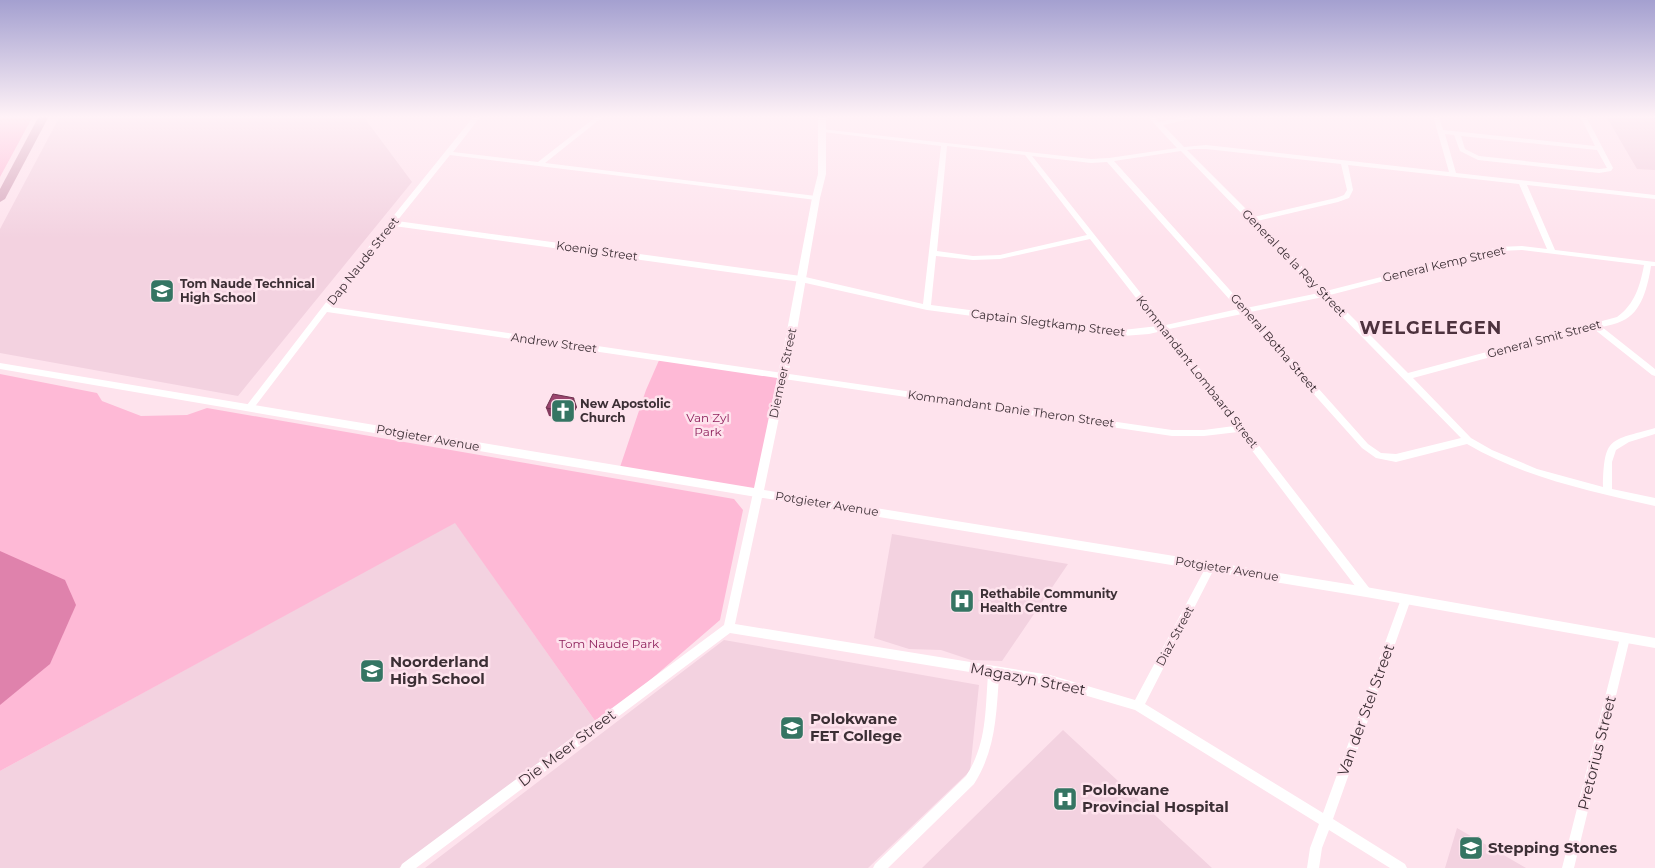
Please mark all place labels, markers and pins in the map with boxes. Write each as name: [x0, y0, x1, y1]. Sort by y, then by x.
place label: Tom Naude Technical High School: [180, 276, 315, 305]
school or university icon: Tom Naude Technical High School: [149, 278, 175, 304]
place label: New Apostolic Church: [580, 396, 671, 425]
church icon: New Apostolic Church: [550, 398, 576, 424]
place label: Rethabile Community Health Centre: [980, 586, 1118, 615]
hospital icon: Rethabile Community Health Centre: [949, 588, 975, 614]
place label: Noorderland High School: [390, 652, 489, 688]
school or university icon: Noorderland High School: [359, 658, 385, 684]
place label: Polokwane FET College: [810, 709, 902, 745]
school or university icon: Polokwane FET College: [779, 715, 805, 741]
place label: Polokwane Provincial Hospital: [1082, 780, 1229, 816]
hospital icon: Polokwane Provincial Hospital: [1052, 786, 1078, 812]
school or university icon: Stepping Stones: [1458, 835, 1484, 861]
place label: Stepping Stones: [1488, 838, 1617, 857]

